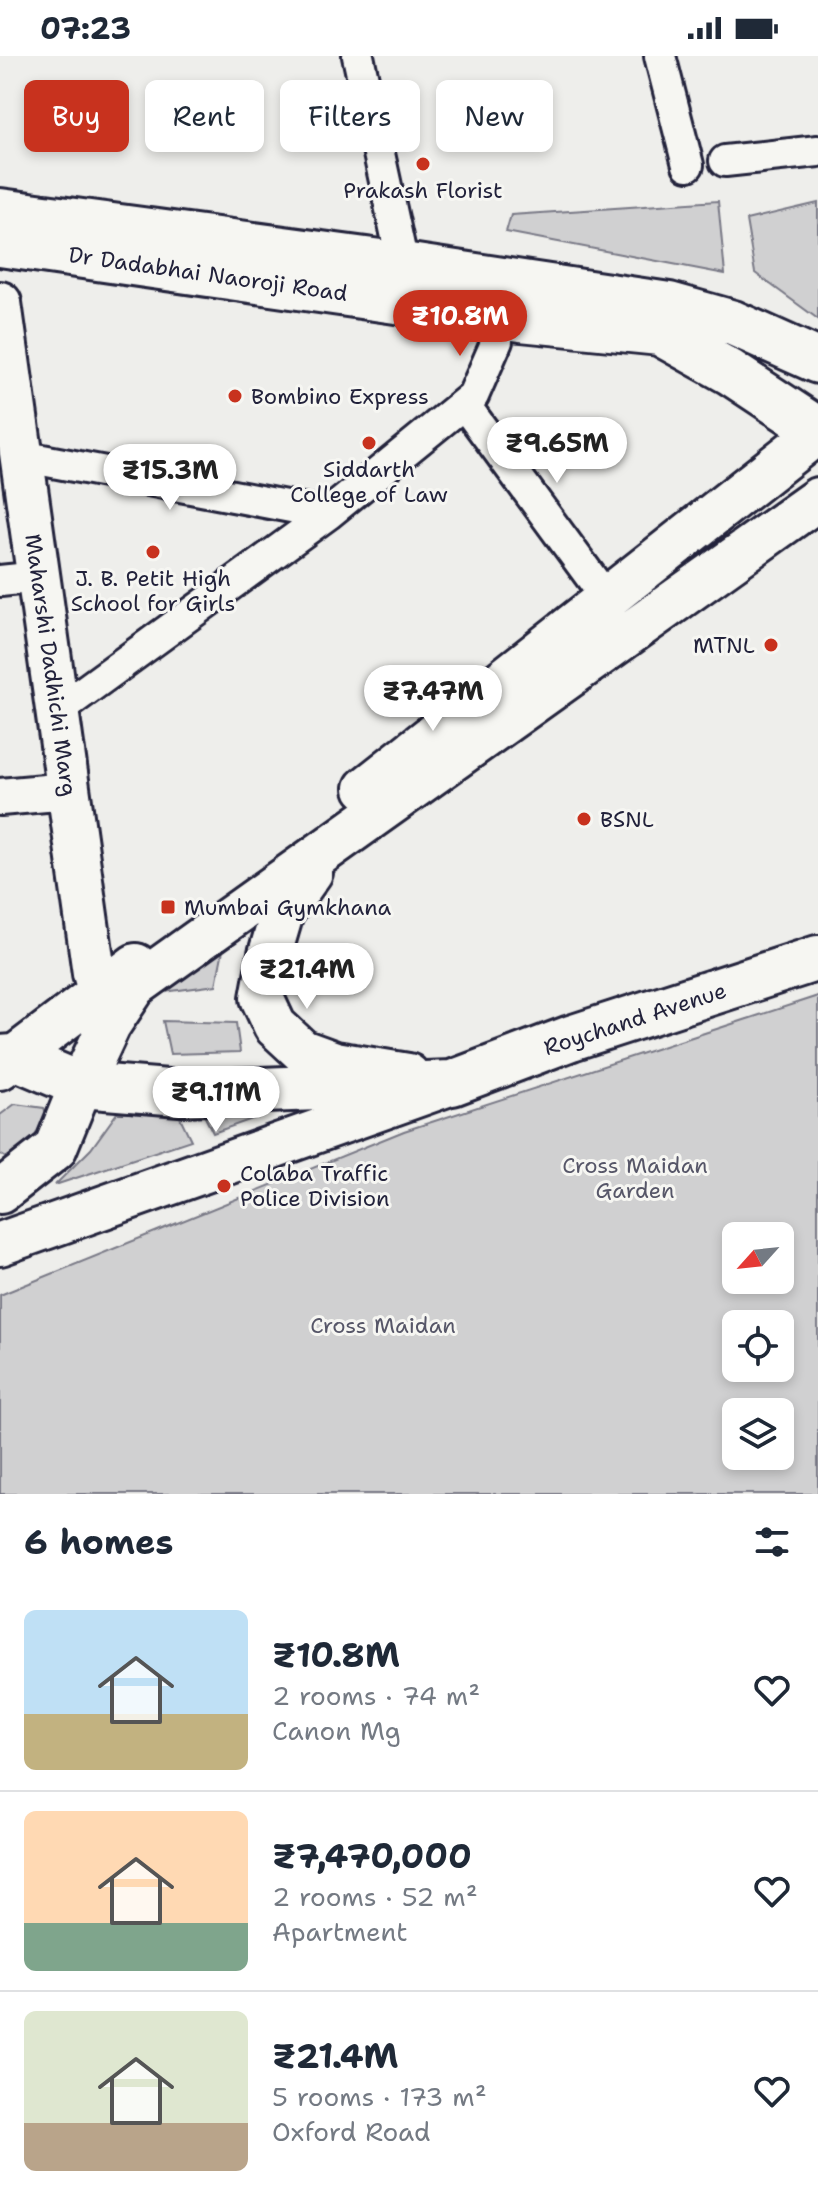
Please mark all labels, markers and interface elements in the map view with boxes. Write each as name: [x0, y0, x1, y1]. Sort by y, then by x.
text: 07:23: [40, 8, 131, 49]
chip: Buy: [24, 80, 129, 152]
chip: Rent: [145, 80, 264, 152]
chip: Filters: [280, 80, 420, 152]
chip: New: [436, 80, 553, 152]
marker: Prakash Florist: [414, 155, 432, 173]
place label: Prakash Florist: [343, 176, 503, 205]
street label: Dr Dadabhai Naoroji Road: [67, 240, 349, 308]
pin: ₹10.8M: [395, 290, 525, 358]
text: ₹10.8M: [411, 298, 509, 333]
place label: Bombino Express: [251, 382, 429, 411]
marker: Bombino Express: [226, 387, 244, 405]
pin: ₹9.65M: [492, 417, 622, 485]
text: ₹9.65M: [505, 425, 609, 460]
marker: Siddarth College of Law: [360, 434, 378, 452]
pin: ₹15.3M: [105, 444, 235, 512]
text: ₹15.3M: [121, 452, 219, 487]
place label: Siddarth College of Law: [290, 455, 448, 509]
street label: Maharshi Dadhichi Marg: [18, 532, 84, 798]
marker: J. B. Petit High School for Girls: [144, 543, 162, 561]
place label: J. B. Petit High School for Girls: [71, 564, 235, 618]
place label: MTNL: [693, 631, 755, 660]
marker: MTNL: [762, 636, 780, 654]
pin: ₹7.47M: [368, 665, 498, 733]
text: ₹7.47M: [382, 673, 484, 708]
place label: BSNL: [600, 805, 654, 834]
marker: BSNL: [575, 810, 593, 828]
place label: Mumbai Gymkhana: [184, 893, 392, 922]
marker: Mumbai Gymkhana: [159, 898, 177, 916]
pin: ₹21.4M: [242, 943, 372, 1011]
text: ₹21.4M: [259, 951, 355, 986]
street label: Roychand Avenue: [540, 976, 730, 1062]
pin: ₹9.11M: [151, 1066, 281, 1134]
text: ₹9.11M: [171, 1074, 261, 1109]
park label: Cross Maidan Garden: [562, 1151, 708, 1205]
place label: Colaba Traffic Police Division: [240, 1159, 390, 1213]
marker: Colaba Traffic Police Division: [215, 1177, 233, 1195]
north arrow: [722, 1222, 794, 1294]
map controls: [722, 1222, 794, 1470]
button: locate: [722, 1310, 794, 1382]
park label: Cross Maidan: [310, 1311, 456, 1340]
button: layers: [722, 1398, 794, 1470]
text: 6 homes: [24, 1519, 173, 1565]
icon: filters: [750, 1520, 794, 1564]
text: ₹10.8M: [272, 1632, 400, 1678]
icon: home: [88, 1642, 184, 1738]
icon: heart: [750, 1668, 794, 1712]
text: 2 rooms · 74 m²: [272, 1678, 480, 1713]
text: Canon Mg: [272, 1713, 401, 1748]
text: ₹7,470,000: [272, 1833, 472, 1879]
icon: home: [88, 1843, 184, 1939]
icon: heart: [750, 1869, 794, 1913]
text: 2 rooms · 52 m²: [272, 1879, 478, 1914]
text: Apartment: [272, 1914, 408, 1949]
text: ₹21.4M: [272, 2033, 398, 2079]
icon: home: [88, 2043, 184, 2139]
icon: heart: [750, 2069, 794, 2113]
text: 5 rooms · 173 m²: [272, 2079, 487, 2114]
text: Oxford Road: [272, 2114, 431, 2149]

